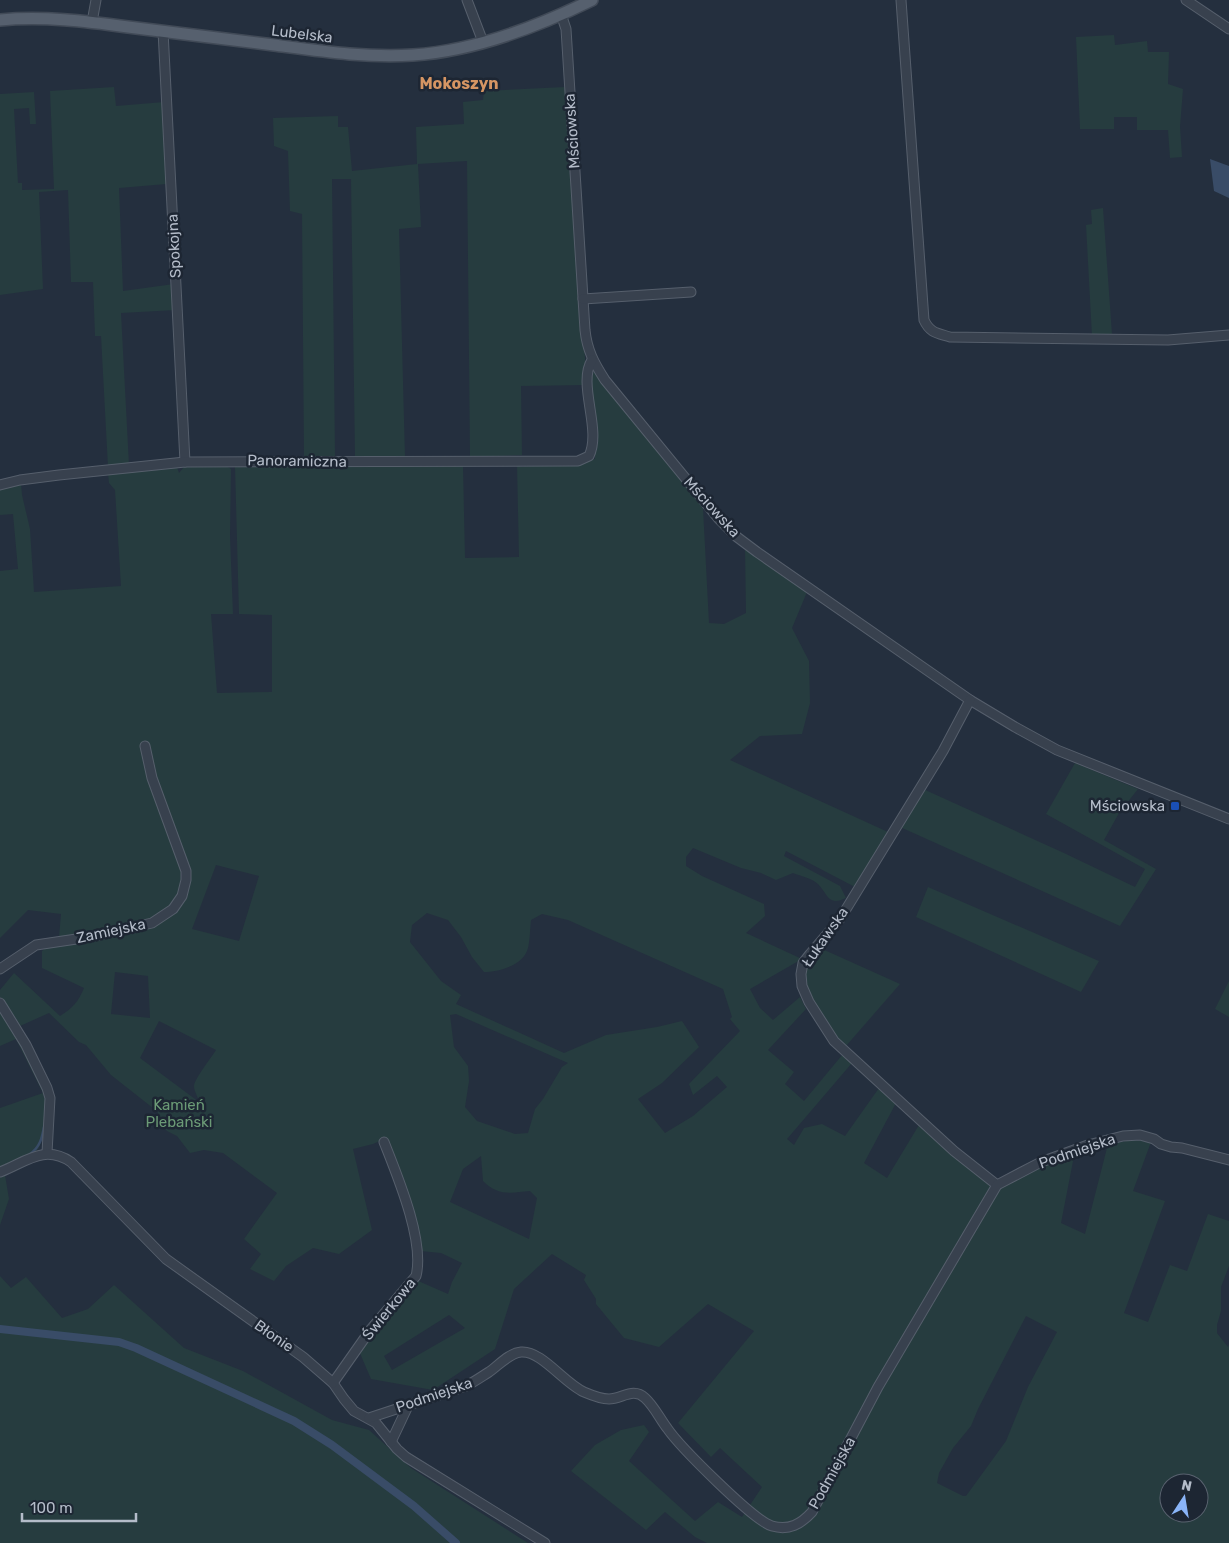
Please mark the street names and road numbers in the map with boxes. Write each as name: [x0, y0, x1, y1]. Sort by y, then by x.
street label: Lubelska: [270, 21, 334, 47]
street label: Mściowska: [560, 93, 584, 169]
street label: Spokojna: [163, 214, 185, 278]
street label: Panoramiczna: [247, 451, 347, 471]
street label: Mściowska: [680, 473, 744, 541]
street label: Łukawska: [798, 904, 852, 970]
street label: Zamiejska: [75, 915, 147, 947]
street label: Podmiejska: [1036, 1130, 1118, 1172]
street label: Świerkowa: [358, 1274, 420, 1344]
street label: Błonie: [251, 1316, 297, 1356]
street label: Podmiejska: [393, 1374, 475, 1416]
street label: Podmiejska: [805, 1434, 859, 1512]

